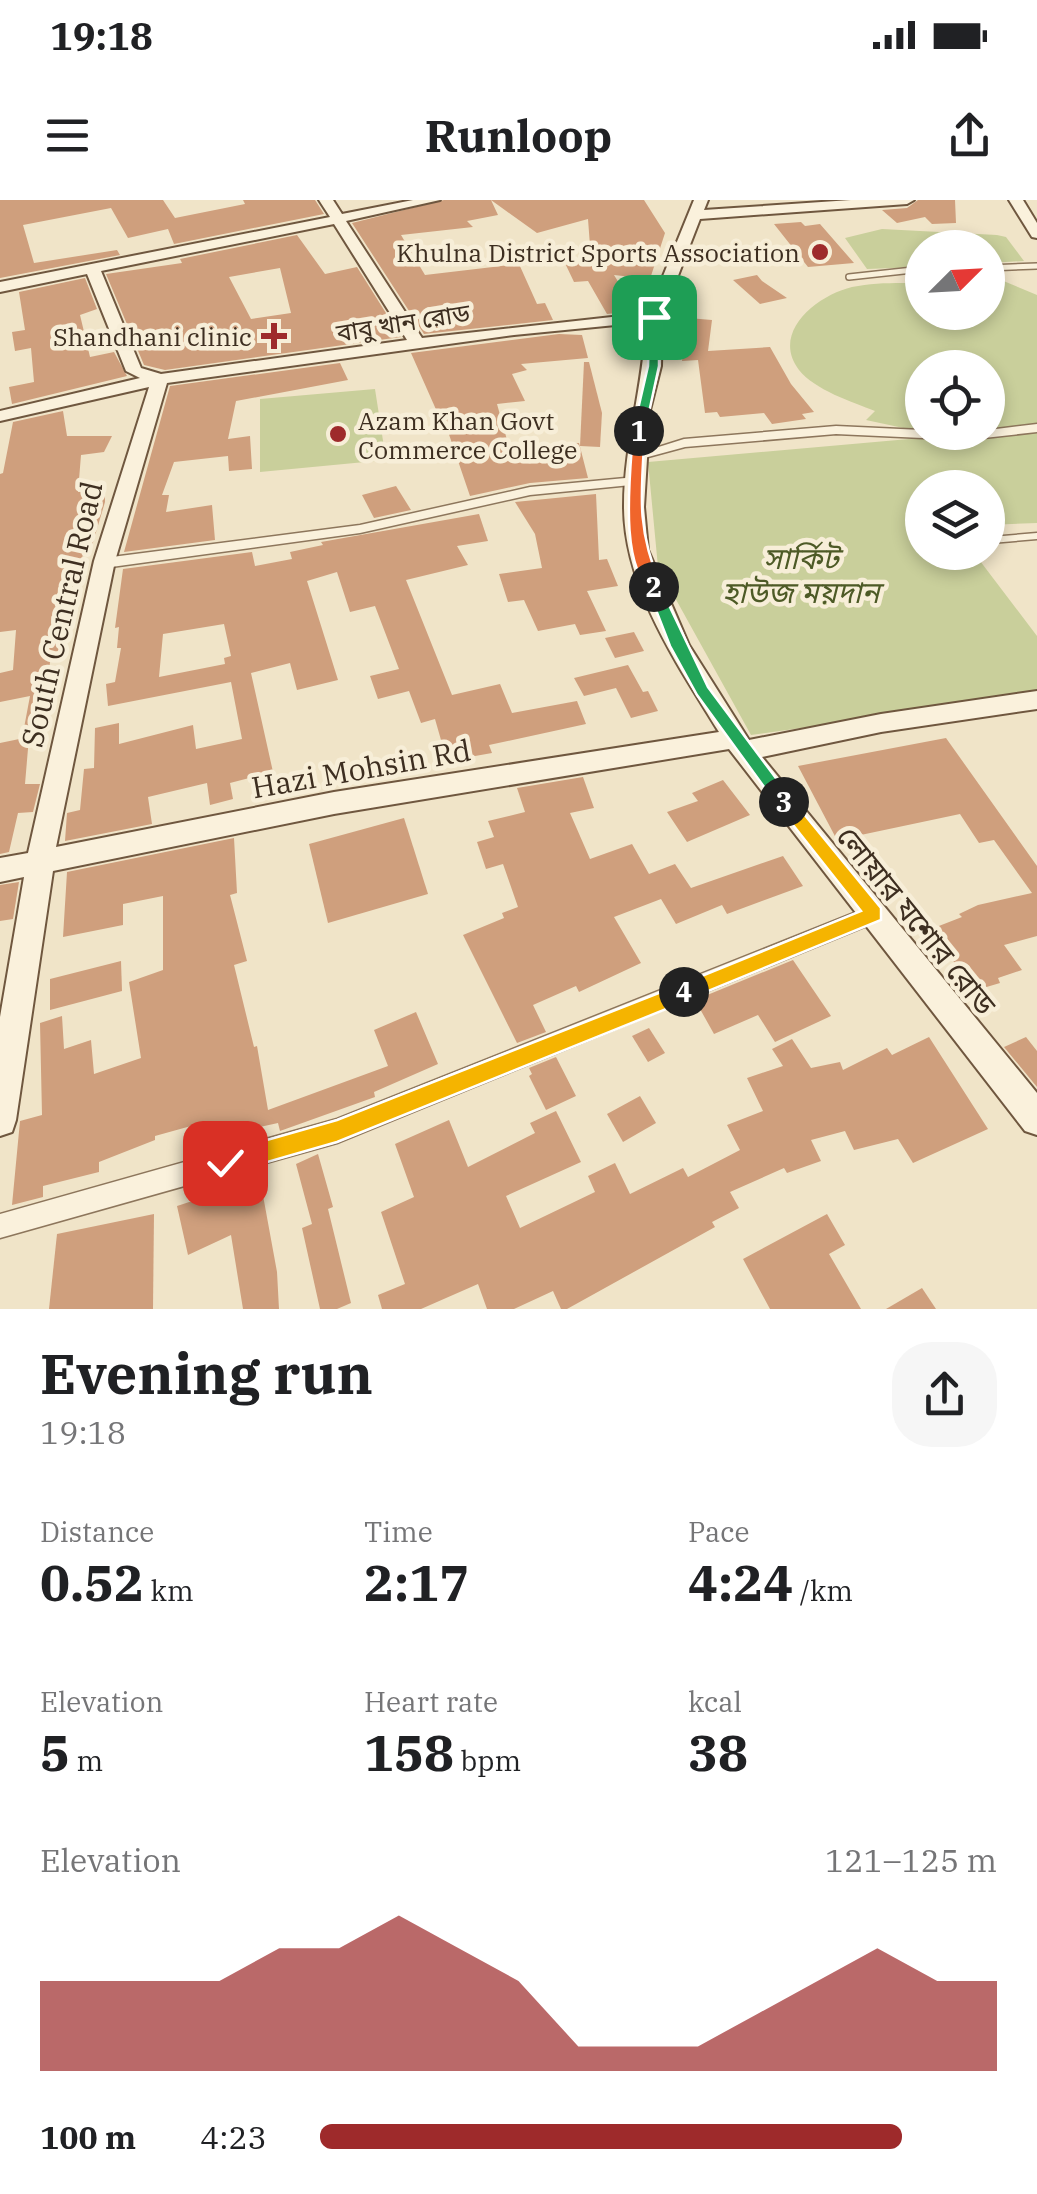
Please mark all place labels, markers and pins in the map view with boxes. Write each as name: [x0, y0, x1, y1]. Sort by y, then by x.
place label: Khulna District Sports Association: [396, 236, 800, 269]
marker: Khulna District Sports Association: [809, 241, 831, 263]
pin: [612, 275, 697, 360]
place label: Shandhani clinic: [53, 320, 252, 353]
marker: Shandhani clinic: [261, 323, 287, 349]
place label: Azam Khan Govt Commerce College: [358, 404, 577, 466]
pin: 1: [614, 406, 664, 456]
marker: Azam Khan Govt Commerce College: [327, 423, 349, 445]
pin: 2: [629, 562, 679, 612]
pin: 3: [759, 777, 809, 827]
pin: 4: [659, 967, 709, 1017]
pin: [183, 1121, 268, 1206]

